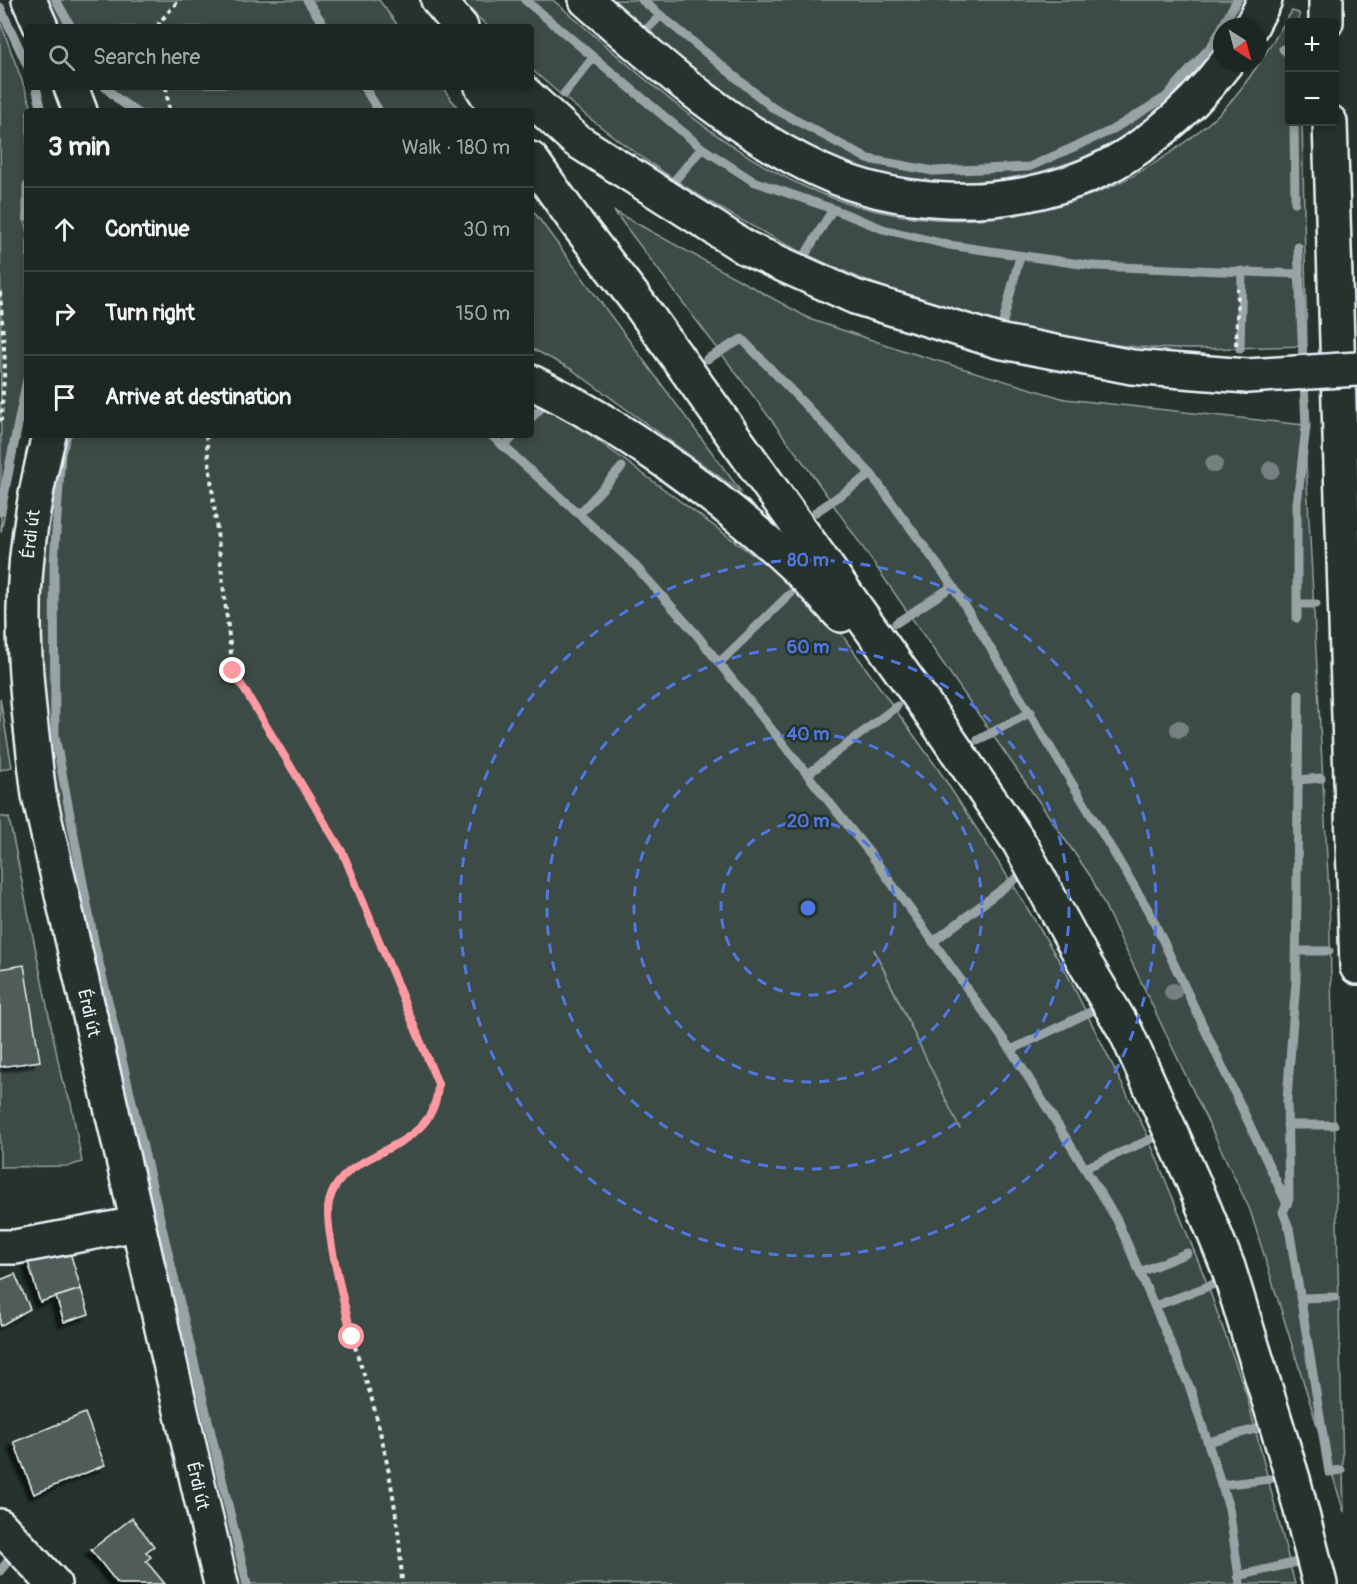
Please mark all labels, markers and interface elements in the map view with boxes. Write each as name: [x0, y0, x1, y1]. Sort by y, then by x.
north arrow: [1213, 18, 1267, 72]
map controls: [1285, 18, 1339, 126]
button: +: [1285, 18, 1339, 72]
search box: [24, 24, 534, 90]
icon: search: [45, 41, 78, 74]
text: Search here: [93, 43, 200, 71]
button: −: [1285, 72, 1339, 126]
text: 3 min: [48, 131, 110, 163]
text: Walk · 180 m: [402, 135, 510, 160]
icon: ahead: [48, 213, 81, 246]
text: Continue: [105, 215, 189, 243]
text: 30 m: [463, 217, 510, 242]
icon: right: [48, 297, 81, 330]
text: Turn right: [105, 299, 195, 327]
text: 150 m: [456, 301, 510, 326]
icon: arrive: [48, 381, 81, 414]
text: Arrive at destination: [105, 383, 291, 411]
street label: Érdi út: [17, 508, 46, 560]
text: 80 m: [787, 549, 829, 572]
text: 60 m: [787, 636, 829, 659]
route end: [219, 657, 245, 683]
text: 40 m: [787, 723, 829, 746]
text: 20 m: [787, 810, 829, 833]
centre of rings: [798, 898, 818, 918]
street label: Érdi út: [72, 987, 105, 1040]
route start: [338, 1323, 364, 1349]
street label: Érdi út: [181, 1460, 214, 1513]

